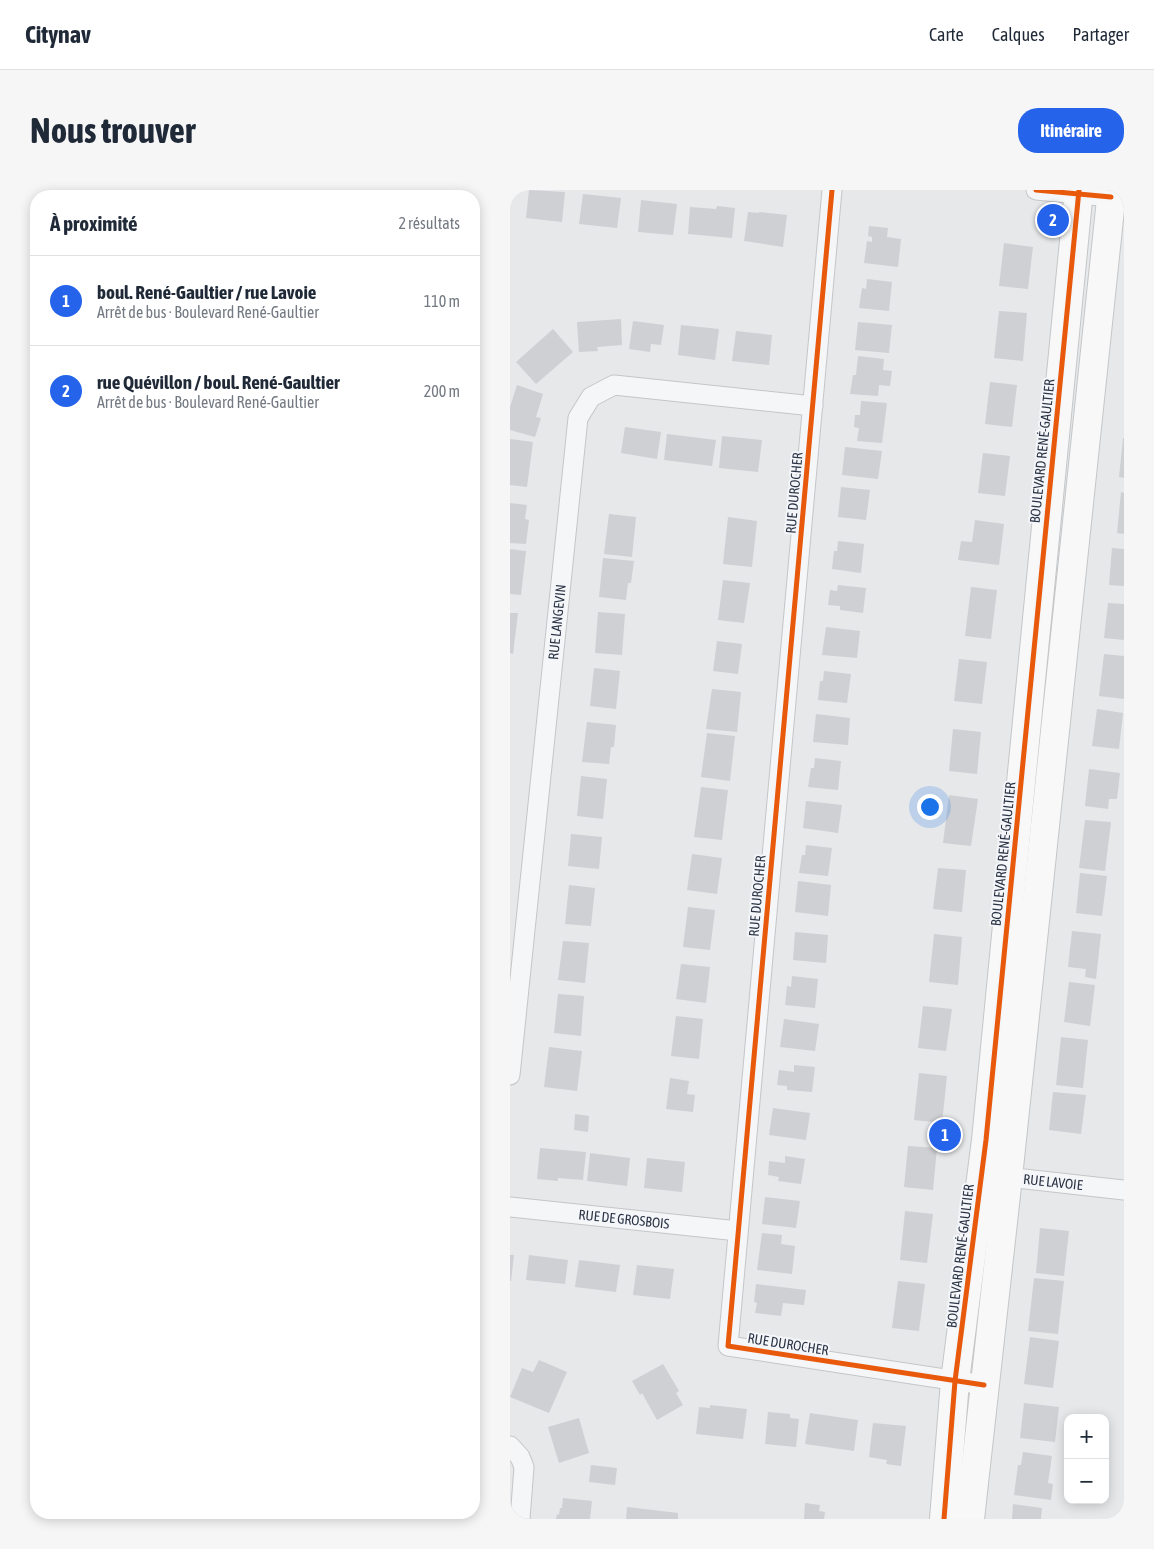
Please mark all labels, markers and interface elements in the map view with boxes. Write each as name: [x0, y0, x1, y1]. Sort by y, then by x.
text: Citynav: [25, 21, 91, 48]
text: Carte: [929, 24, 964, 45]
text: Calques: [992, 24, 1045, 45]
text: Partager: [1073, 24, 1129, 45]
button: Itinéraire: [1018, 108, 1124, 153]
text: Nous trouver: [30, 110, 195, 150]
pin: 2: [1037, 201, 1069, 239]
text: À proximité: [50, 211, 138, 235]
text: 2 résultats: [398, 214, 460, 232]
text: boul. René-Gaultier / rue Lavoie: [97, 281, 316, 303]
text: 1: [62, 292, 70, 310]
text: 110 m: [424, 292, 460, 310]
text: Arrêt de bus · Boulevard René-Gaultier: [97, 303, 319, 321]
text: rue Quévillon / boul. René-Gaultier: [97, 371, 340, 393]
street label: BOULEVARD RENÉ-GAULTIER: [1026, 378, 1058, 524]
text: 2: [62, 382, 70, 400]
text: 200 m: [424, 382, 460, 400]
text: Arrêt de bus · Boulevard René-Gaultier: [97, 393, 319, 411]
street label: RUE DUROCHER: [782, 452, 806, 534]
street label: RUE LANGEVIN: [545, 583, 569, 661]
street label: BOULEVARD RENÉ-GAULTIER: [987, 781, 1019, 927]
your location: [917, 794, 943, 820]
street label: RUE DUROCHER: [745, 855, 769, 937]
pin: 1: [929, 1116, 961, 1154]
street label: RUE LAVOIE: [1023, 1171, 1083, 1193]
street label: BOULEVARD RENÉ-GAULTIER: [943, 1183, 977, 1329]
street label: RUE DE GROSBOIS: [578, 1206, 670, 1232]
street label: RUE DUROCHER: [746, 1330, 830, 1358]
map controls: [1064, 1414, 1109, 1504]
button: +: [1064, 1414, 1109, 1459]
button: −: [1064, 1459, 1109, 1504]

